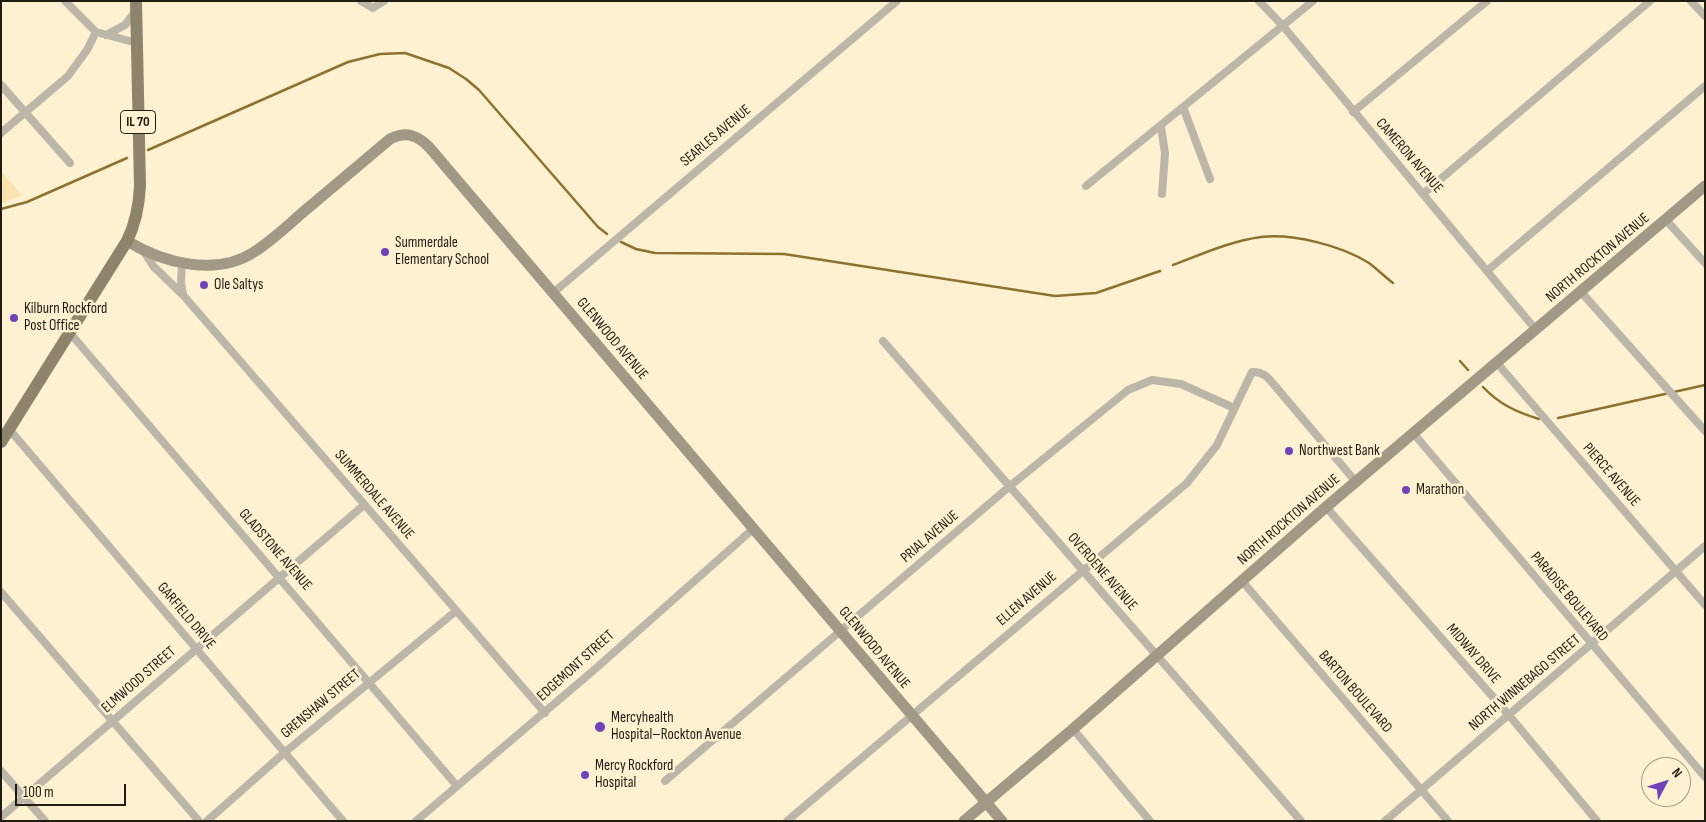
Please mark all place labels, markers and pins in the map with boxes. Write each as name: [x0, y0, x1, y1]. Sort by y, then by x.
place label: Summerdale Elementary School: [395, 234, 489, 269]
marker: Summerdale Elementary School: [379, 246, 391, 258]
place label: Ole Saltys: [214, 276, 263, 294]
marker: Ole Saltys: [198, 279, 210, 291]
place label: Kilburn Rockford Post Office: [24, 300, 107, 335]
marker: Kilburn Rockford Post Office: [8, 312, 20, 324]
place label: Northwest Bank: [1299, 442, 1380, 460]
marker: Northwest Bank: [1283, 445, 1295, 457]
place label: Marathon: [1416, 481, 1464, 499]
marker: Marathon: [1400, 484, 1412, 496]
place label: Mercyhealth Hospital–Rockton Avenue: [611, 709, 742, 744]
marker: Mercyhealth Hospital–Rockton Avenue: [593, 720, 607, 734]
place label: Mercy Rockford Hospital: [595, 757, 673, 792]
marker: Mercy Rockford Hospital: [579, 769, 591, 781]

